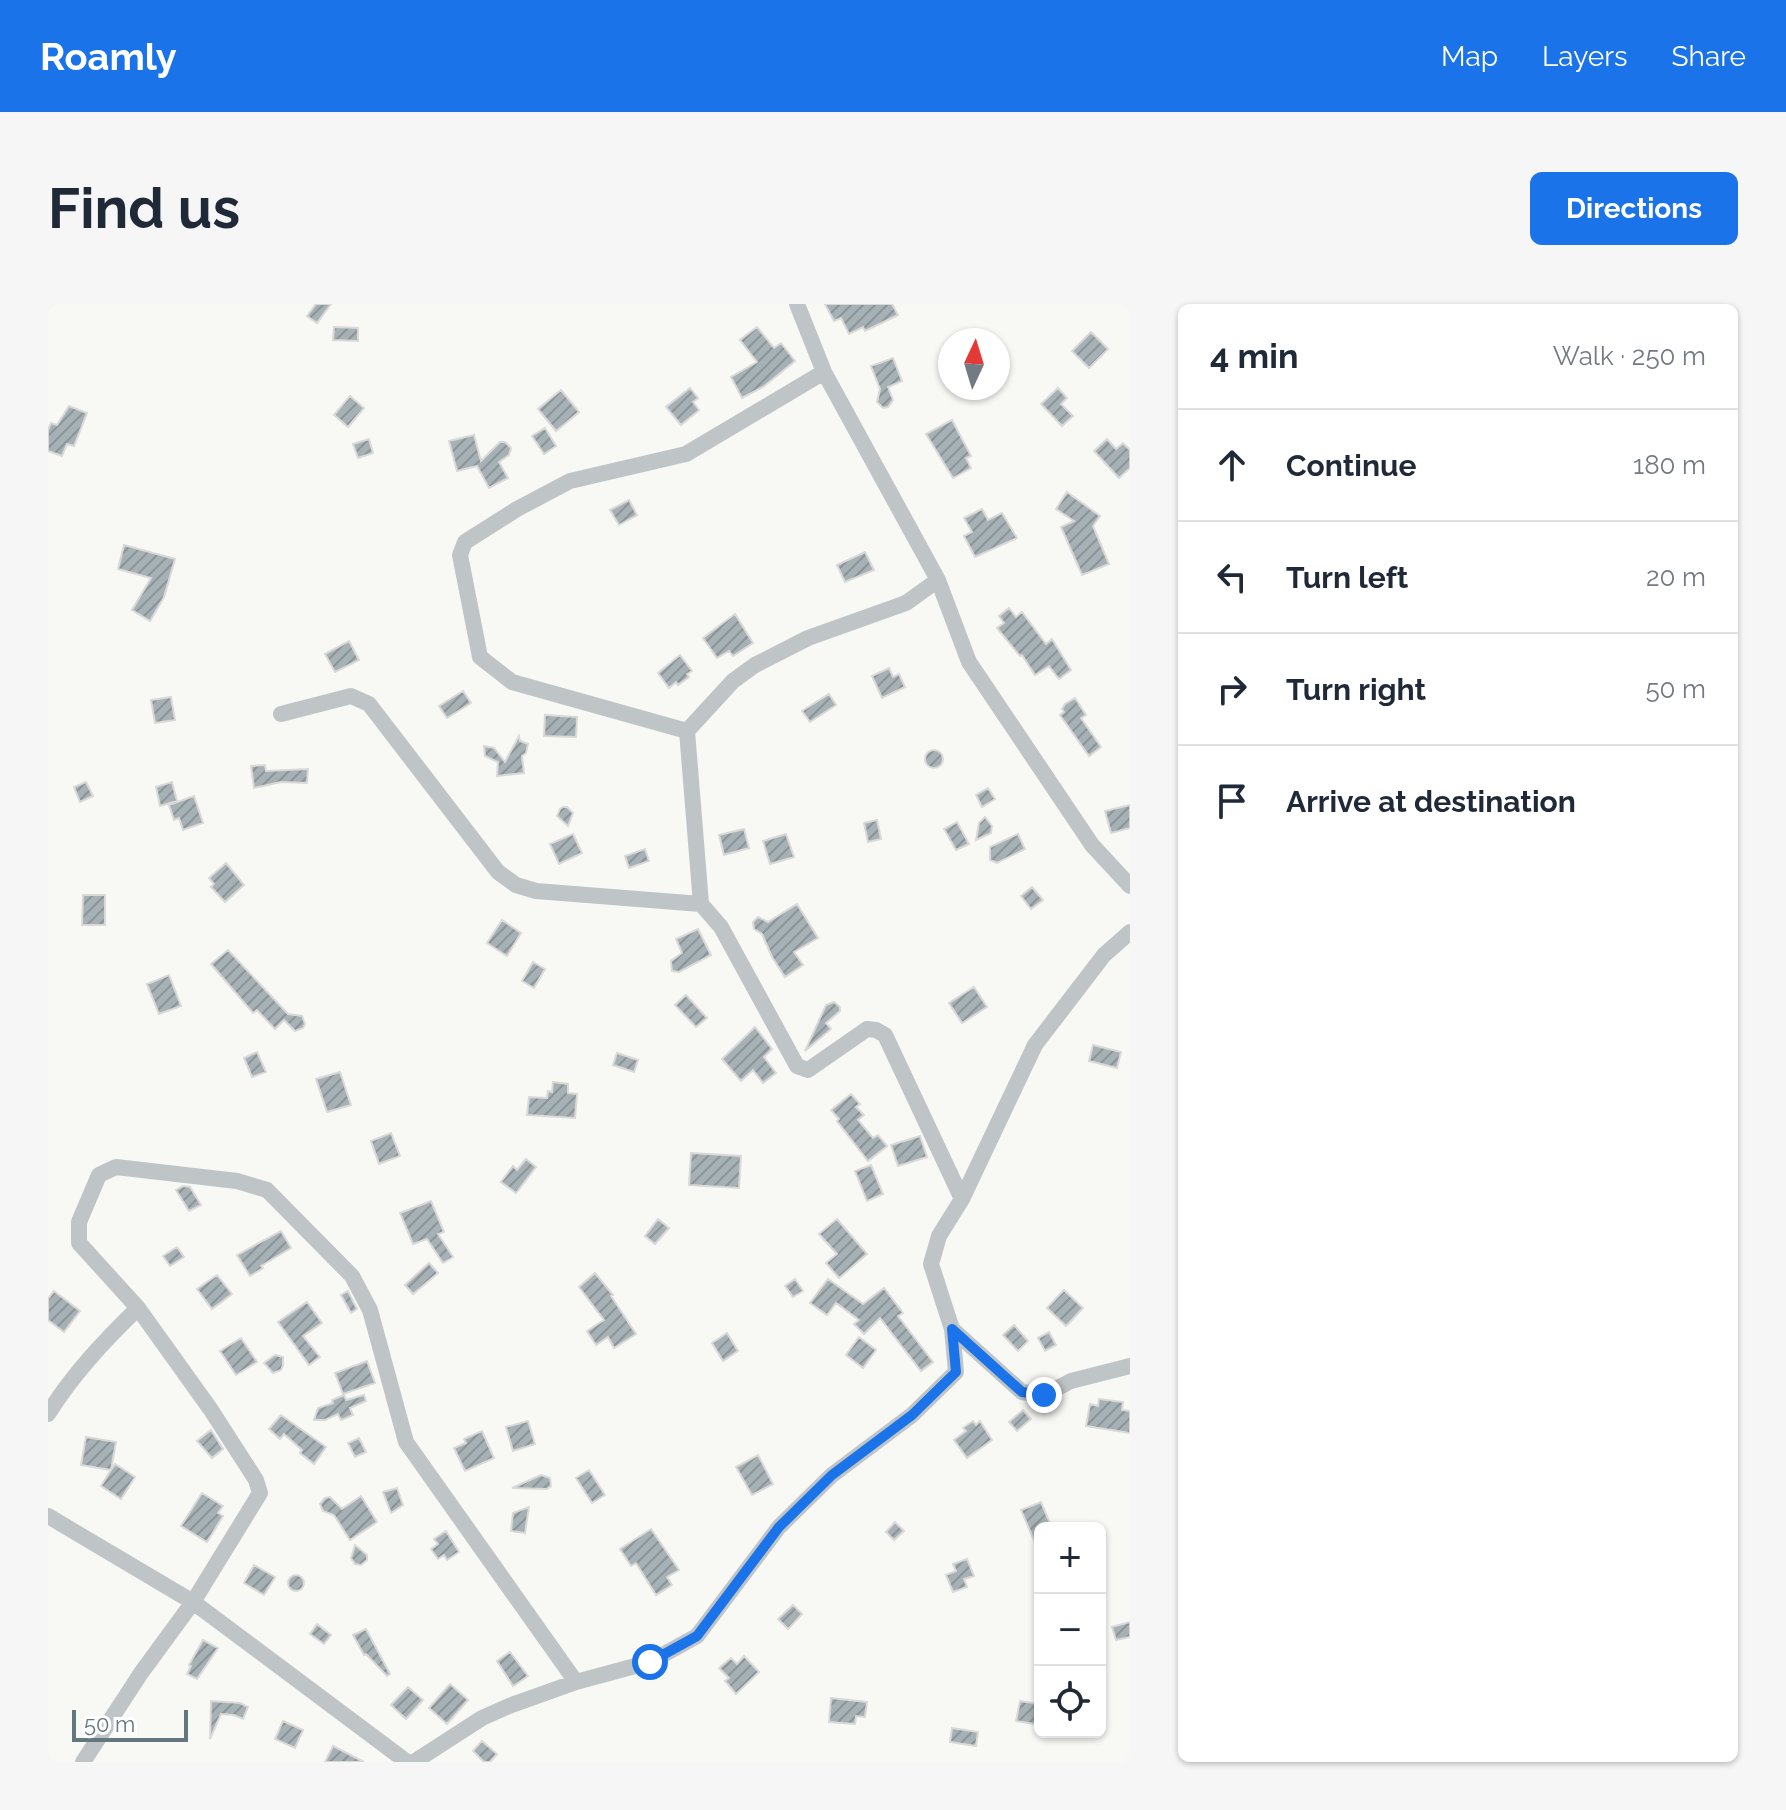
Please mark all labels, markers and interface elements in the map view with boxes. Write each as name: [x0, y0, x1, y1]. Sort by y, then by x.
text: Roamly: [40, 34, 177, 79]
text: Map: [1441, 40, 1498, 73]
text: Layers: [1542, 40, 1628, 73]
text: Share: [1672, 40, 1746, 73]
button: Directions: [1530, 172, 1738, 245]
text: Find us: [48, 175, 240, 241]
north arrow: [938, 328, 1010, 400]
text: 4 min: [1210, 336, 1298, 376]
text: Walk · 250 m: [1553, 341, 1706, 371]
icon: ahead: [1210, 443, 1254, 487]
text: Continue: [1286, 448, 1417, 483]
text: 180 m: [1633, 450, 1706, 480]
icon: left: [1210, 555, 1254, 599]
text: Turn left: [1286, 560, 1408, 595]
text: 20 m: [1646, 562, 1706, 592]
icon: right: [1210, 667, 1254, 711]
text: Turn right: [1286, 672, 1426, 707]
text: 50 m: [1645, 674, 1706, 704]
icon: arrive: [1210, 779, 1254, 823]
text: Arrive at destination: [1286, 784, 1576, 819]
route end: [1026, 1377, 1062, 1413]
map controls: [1034, 1522, 1106, 1738]
button: +: [1034, 1522, 1106, 1594]
button: −: [1034, 1594, 1106, 1666]
route start: [632, 1644, 668, 1680]
button: locate: [1034, 1666, 1106, 1738]
scale bar: [72, 1706, 188, 1742]
text: 50 m: [84, 1711, 135, 1737]

